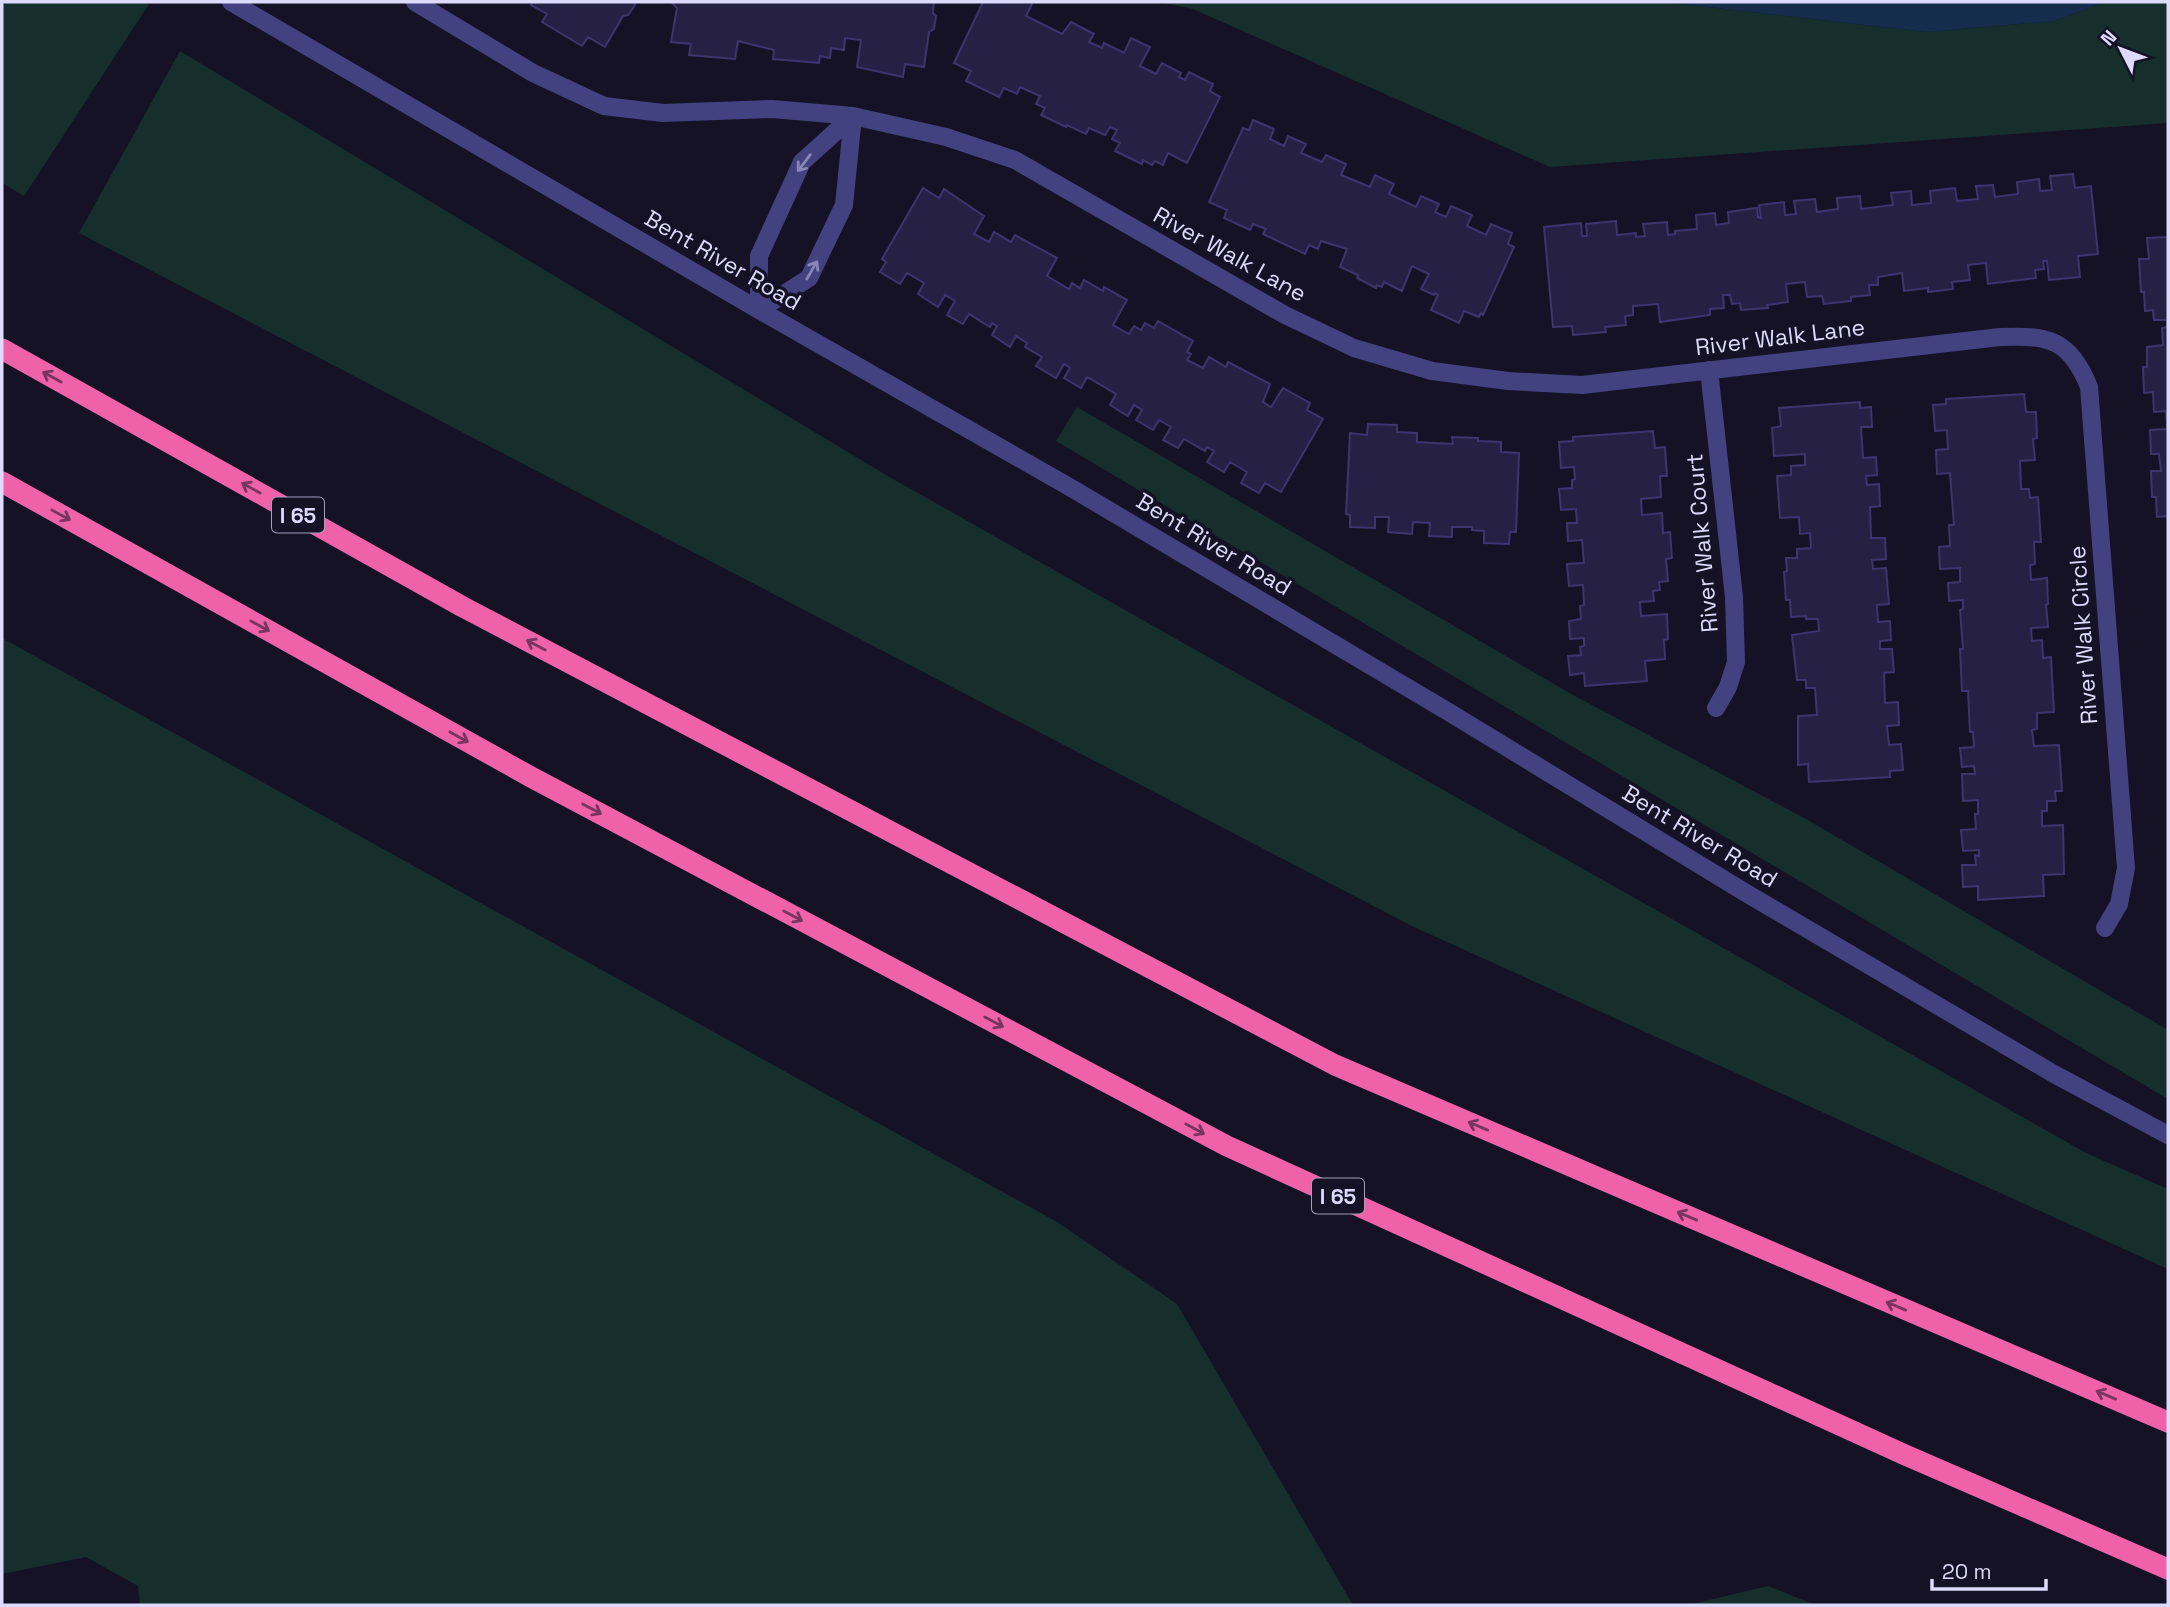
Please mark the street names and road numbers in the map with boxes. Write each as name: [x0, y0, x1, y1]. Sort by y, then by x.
street label: River Walk Lane: [1148, 200, 1312, 308]
street label: Bent River Road: [639, 203, 807, 317]
street label: River Walk Lane: [1693, 312, 1867, 362]
street label: River Walk Court: [1679, 452, 1725, 634]
street label: Bent River Road: [1131, 486, 1297, 602]
road number: I 65: [272, 498, 324, 532]
street label: River Walk Circle: [2062, 545, 2104, 725]
street label: Bent River Road: [1617, 778, 1783, 894]
road number: I 65: [1312, 1178, 1364, 1214]

